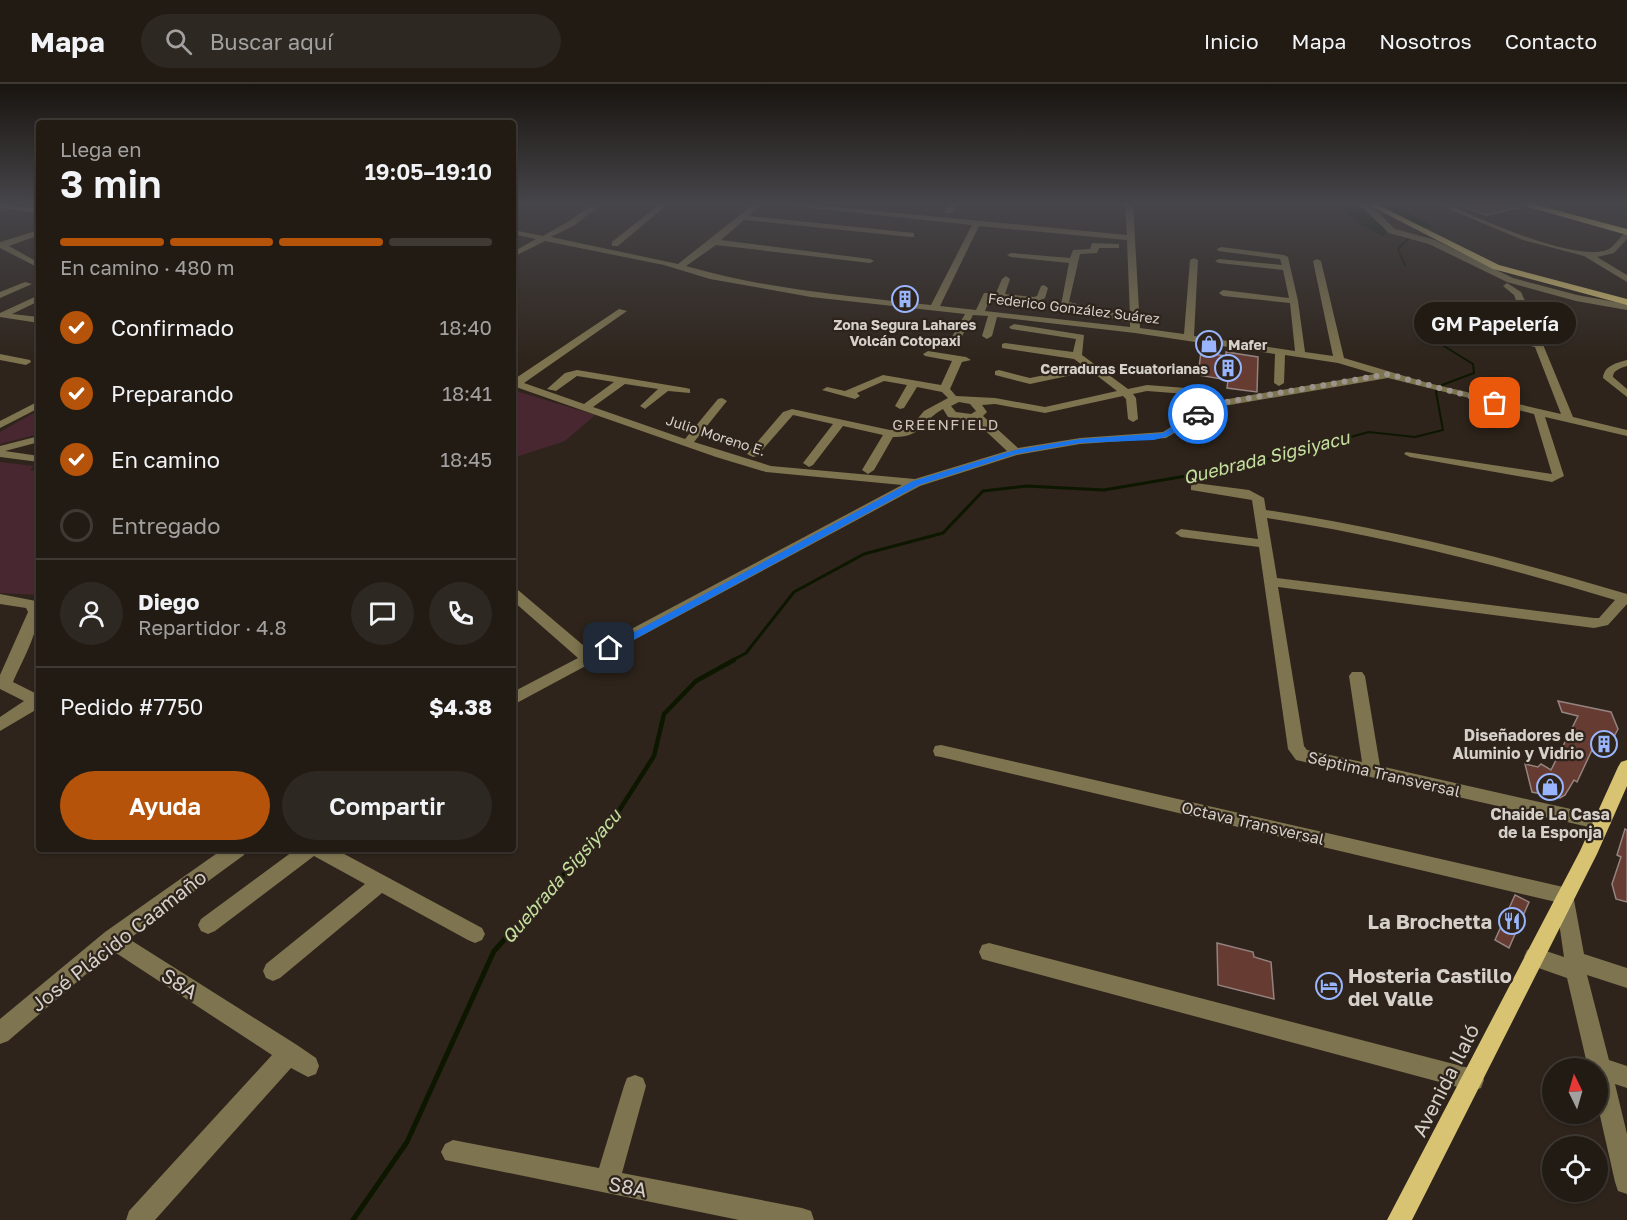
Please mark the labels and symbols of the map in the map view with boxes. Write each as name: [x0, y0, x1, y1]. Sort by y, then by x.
building icon: Zona Segura Lahares Volcán Cotopaxi: [890, 284, 920, 314]
street label: Federico González Suárez: [987, 289, 1161, 327]
callout: GM Papelería: [1414, 301, 1576, 343]
place label: Zona Segura Lahares Volcán Cotopaxi: [834, 316, 977, 349]
shop icon: Mafer: [1194, 329, 1224, 359]
place label: Mafer: [1228, 336, 1268, 353]
building icon: Cerraduras Ecuatorianas: [1213, 353, 1243, 383]
place label: Cerraduras Ecuatorianas: [1040, 360, 1208, 377]
pin: [1469, 377, 1520, 428]
courier: [1168, 384, 1228, 444]
street label: Julio Moreno E.: [664, 411, 768, 459]
district label: GREENFIELD: [892, 415, 1000, 433]
water label: Quebrada Sigsiyacu: [1181, 425, 1353, 488]
pin: [583, 622, 634, 673]
place label: Diseñadores de Aluminio y Vidrio: [1452, 725, 1584, 763]
building icon: Diseñadores de Aluminio y Vidrio: [1589, 729, 1619, 759]
street label: Séptima Transversal: [1306, 747, 1462, 801]
shop icon: Chaide La Casa de la Esponja: [1535, 772, 1565, 802]
street label: Octava Transversal: [1180, 797, 1326, 849]
water label: Quebrada Sigsiyacu: [497, 804, 626, 948]
place label: Chaide La Casa de la Esponja: [1490, 804, 1610, 842]
street label: José Plácido Caamaño: [25, 864, 211, 1016]
restaurant icon: La Brochetta: [1497, 906, 1527, 936]
place label: La Brochetta: [1367, 909, 1492, 933]
street label: S8A: [157, 962, 203, 1004]
place label: Hosteria Castillo del Valle: [1348, 963, 1512, 1010]
hotel icon: Hosteria Castillo del Valle: [1314, 971, 1344, 1001]
street label: Avenida Ilaló: [1406, 1020, 1484, 1140]
north arrow: [1542, 1058, 1608, 1124]
street label: S8A: [607, 1171, 649, 1201]

